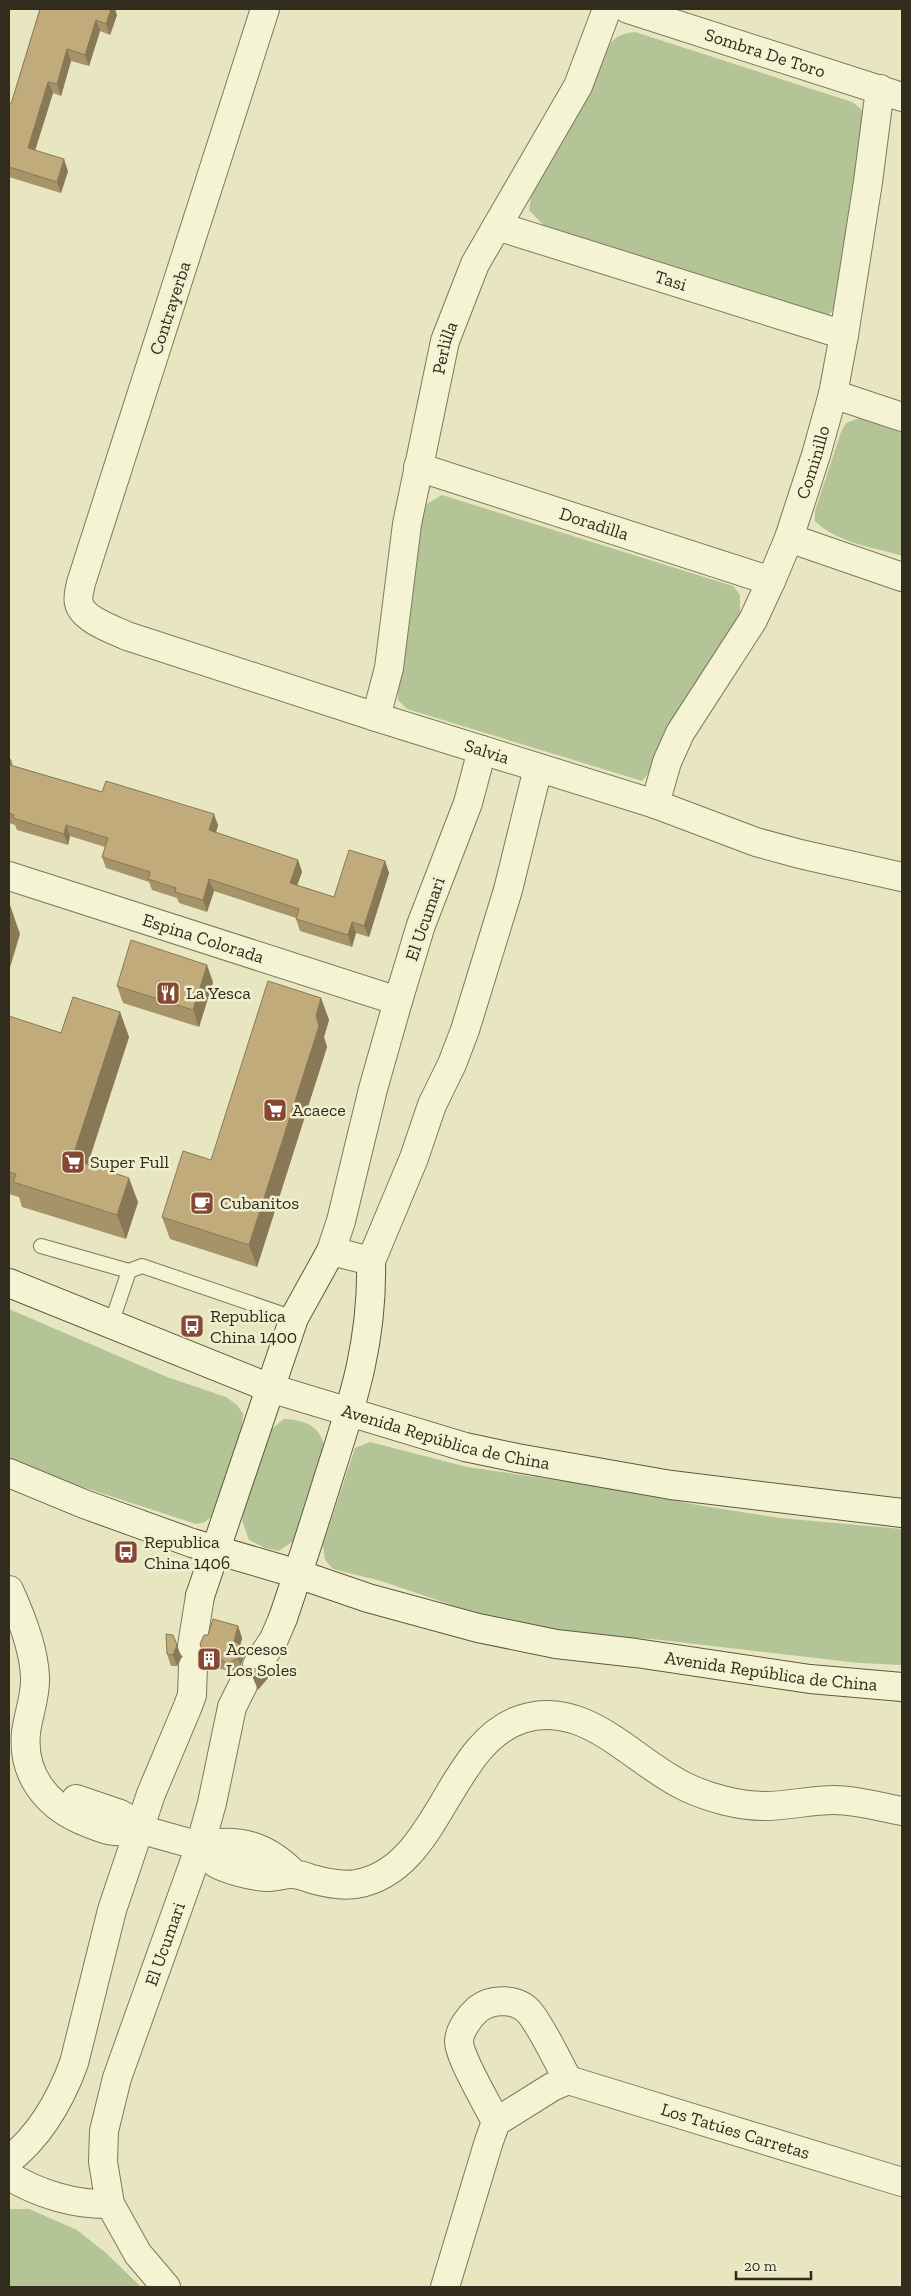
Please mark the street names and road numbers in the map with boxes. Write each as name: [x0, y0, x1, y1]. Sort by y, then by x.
street label: Sombra De Toro: [702, 23, 828, 83]
street label: Contrayerba: [145, 258, 196, 358]
street label: Tasi: [652, 265, 689, 296]
street label: Perlilla: [427, 318, 463, 376]
street label: Cominillo: [791, 423, 835, 502]
street label: Doradilla: [557, 502, 632, 545]
street label: Salvia: [462, 734, 512, 769]
street label: El Ucumari: [400, 874, 450, 964]
street label: Espina Colorada: [140, 909, 267, 968]
street label: Avenida República de China: [339, 1399, 552, 1475]
street label: Avenida República de China: [663, 1646, 879, 1696]
street label: El Ucumari: [140, 1899, 190, 1989]
street label: Los Tatúes Carretas: [658, 2098, 813, 2164]

